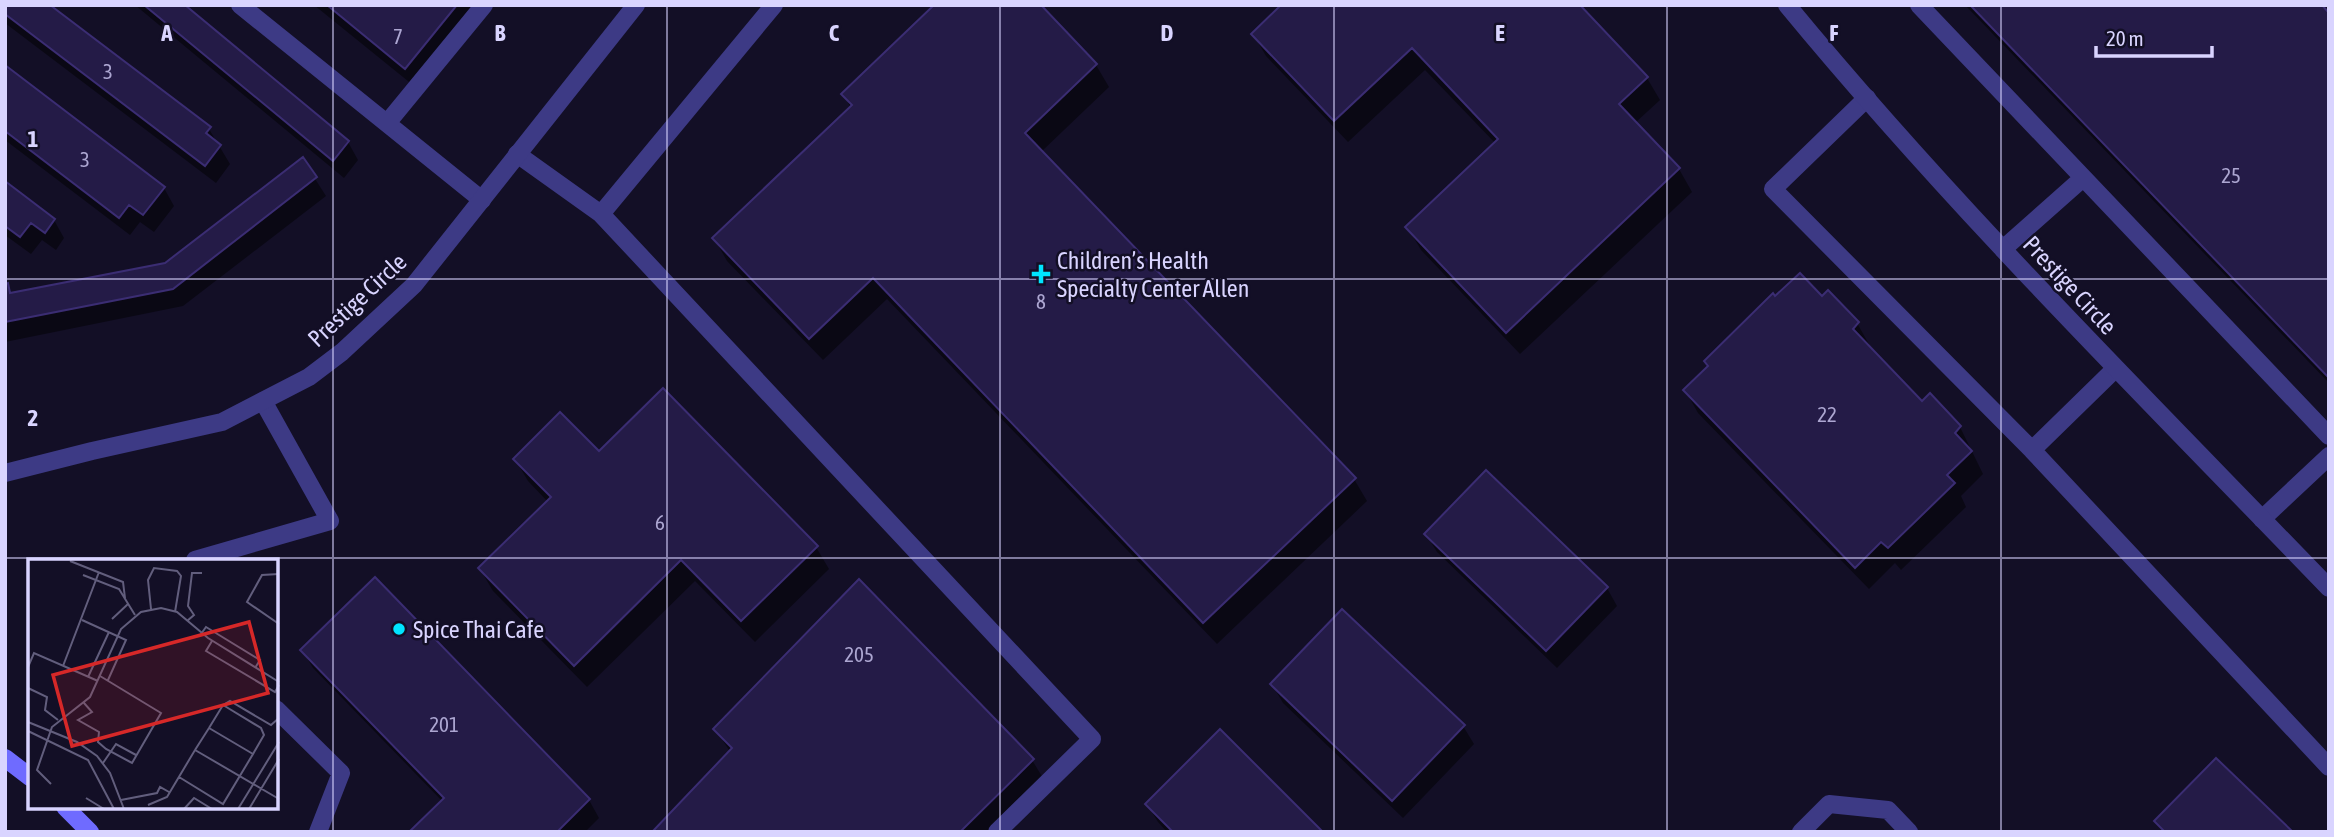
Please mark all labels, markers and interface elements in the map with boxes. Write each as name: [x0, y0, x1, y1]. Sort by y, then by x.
scale bar: [2096, 14, 2212, 58]
text: A: [160, 20, 173, 46]
text: B: [495, 20, 506, 46]
text: C: [829, 20, 840, 46]
text: D: [1161, 20, 1174, 46]
text: E: [1495, 20, 1505, 46]
text: F: [1829, 20, 1839, 46]
house number: 7: [393, 24, 403, 48]
text: 20 m: [2106, 26, 2144, 50]
house number: 3: [103, 59, 113, 83]
text: 1: [28, 126, 39, 152]
house number: 3: [80, 147, 90, 171]
house number: 25: [2221, 163, 2241, 187]
street label: Prestige Circle: [2018, 230, 2122, 340]
place label: Children’s Health Specialty Center Allen: [1057, 247, 1249, 302]
street label: Prestige Circle: [302, 248, 412, 352]
marker: Children’s Health Specialty Center Allen: [1031, 264, 1051, 284]
house number: 8: [1036, 289, 1046, 313]
house number: 22: [1817, 402, 1837, 426]
text: 2: [28, 405, 38, 431]
house number: 6: [655, 510, 665, 534]
inset map: [28, 559, 278, 809]
place label: Spice Thai Cafe: [413, 616, 544, 643]
marker: Spice Thai Cafe: [391, 621, 407, 637]
house number: 205: [844, 642, 874, 666]
house number: 201: [429, 712, 459, 736]

